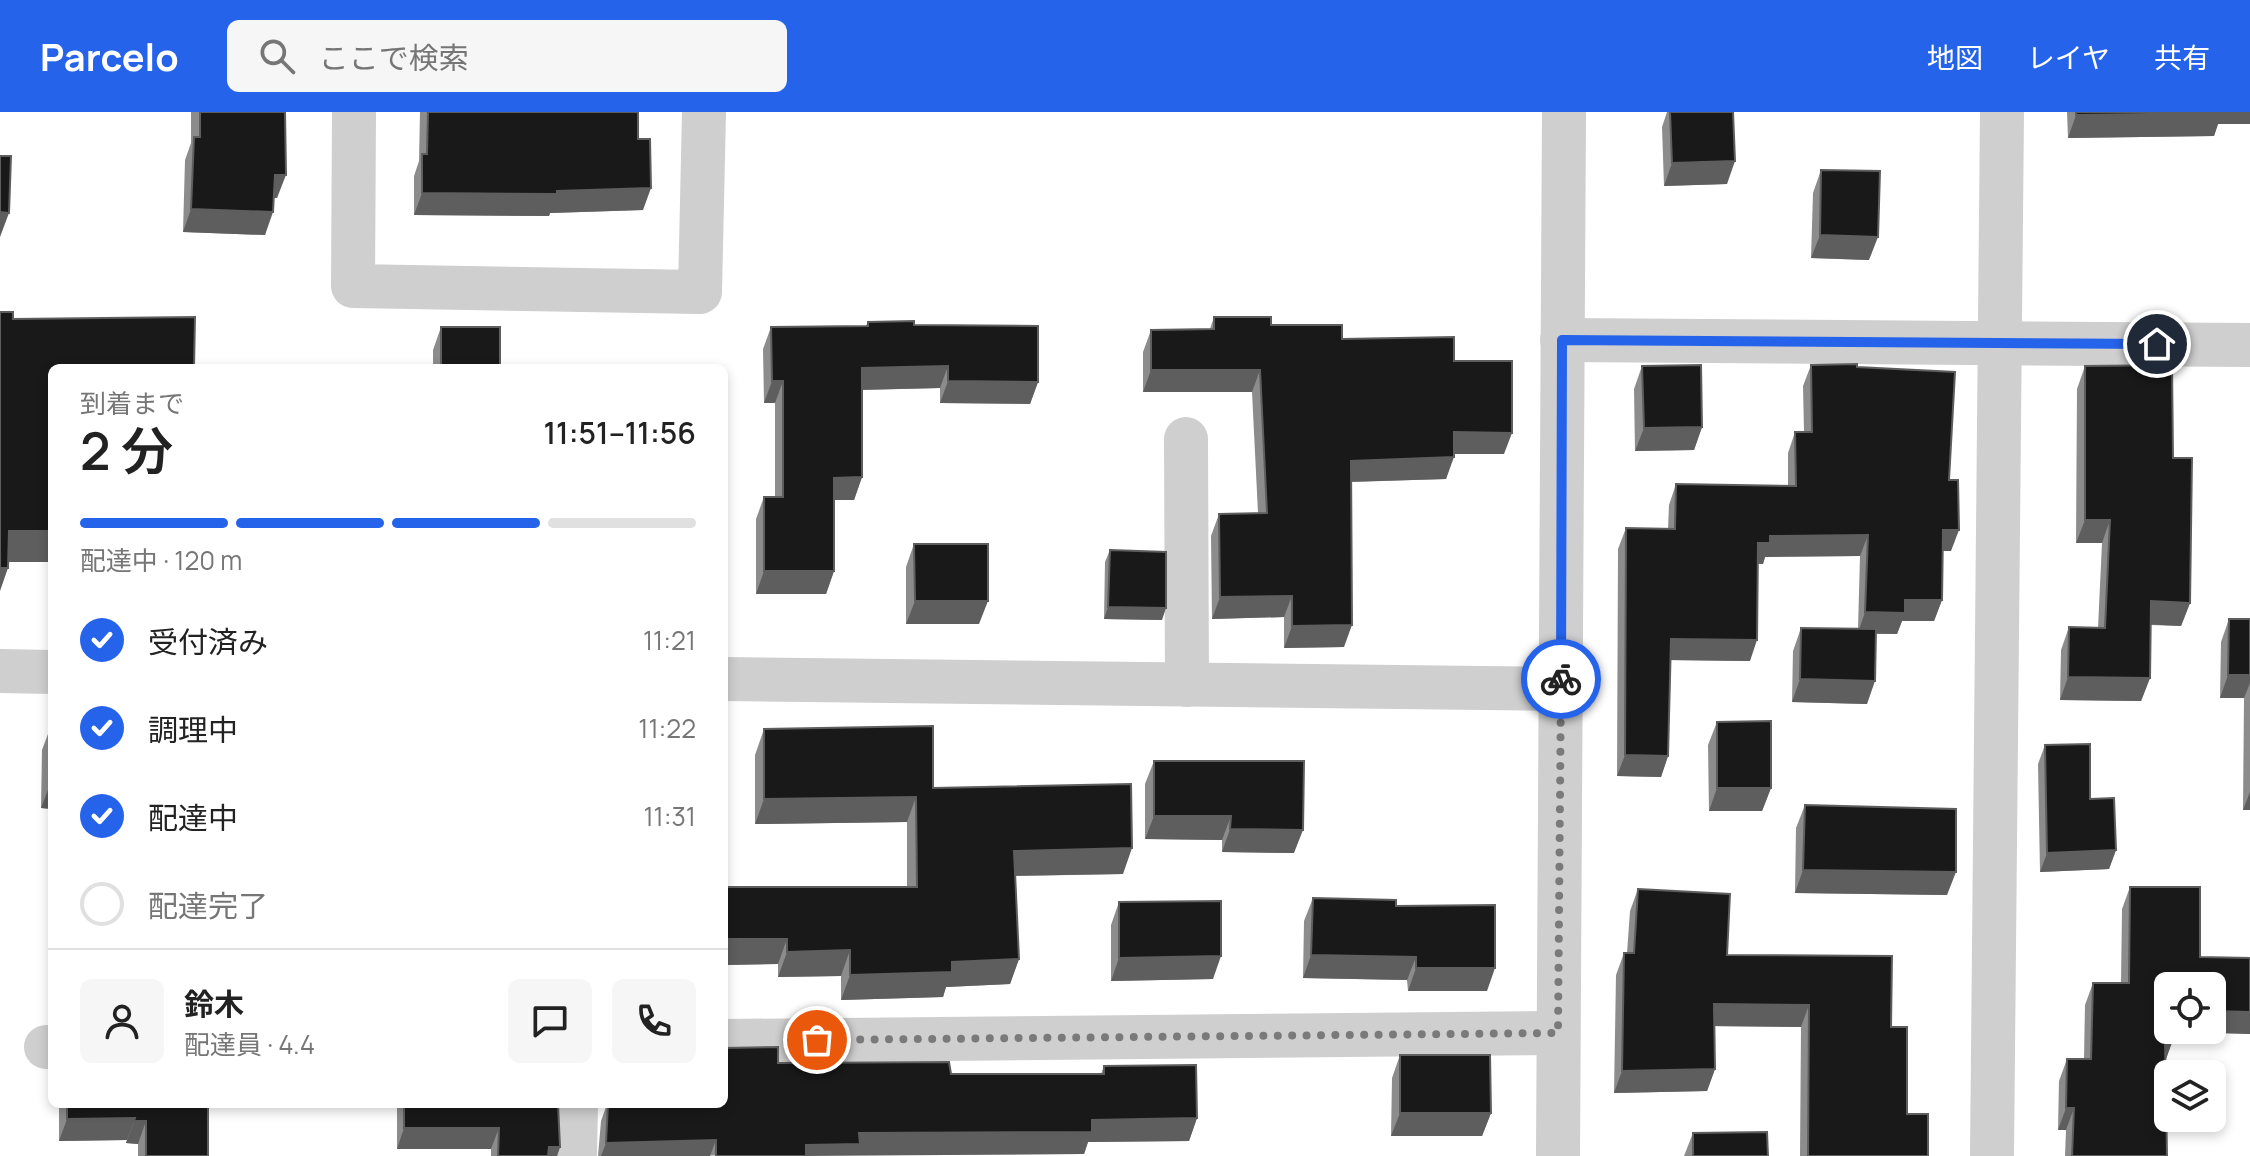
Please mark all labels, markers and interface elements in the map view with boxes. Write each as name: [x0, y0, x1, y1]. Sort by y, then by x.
search box: [227, 20, 787, 92]
text: Parcelo: [40, 30, 179, 82]
icon: search: [255, 34, 299, 78]
text: ここで検索: [319, 37, 469, 78]
text: 地図: [1927, 38, 1983, 76]
text: レイヤ: [2027, 38, 2110, 76]
text: 共有: [2154, 38, 2210, 76]
pin: [2123, 310, 2191, 378]
icon: home: [2135, 322, 2179, 366]
text: 到着まで: [80, 385, 184, 421]
text: 11:51–11:56: [543, 412, 696, 453]
text: 2 分: [80, 415, 173, 486]
text: 配達中 · 120 m: [80, 542, 242, 578]
icon: check: [80, 618, 124, 662]
text: 受付済み: [148, 621, 268, 662]
text: 11:21: [643, 622, 696, 658]
courier: [1521, 639, 1601, 719]
icon: bike: [1539, 657, 1583, 701]
icon: check: [80, 706, 124, 750]
text: 調理中: [148, 709, 238, 750]
text: 11:22: [638, 710, 696, 746]
icon: check: [80, 794, 124, 838]
text: 配達中: [148, 797, 238, 838]
text: 11:31: [643, 798, 696, 834]
text: 配達完了: [148, 885, 268, 926]
map controls: [2154, 972, 2226, 1132]
button: locate: [2154, 972, 2226, 1044]
button: person: [80, 979, 164, 1063]
button: chat: [508, 979, 592, 1063]
button: phone: [612, 979, 696, 1063]
text: 鈴木: [184, 983, 244, 1024]
pin: [783, 1006, 851, 1074]
icon: bag: [795, 1018, 839, 1062]
text: 配達員 · 4.4: [184, 1026, 315, 1062]
button: layers: [2154, 1060, 2226, 1132]

